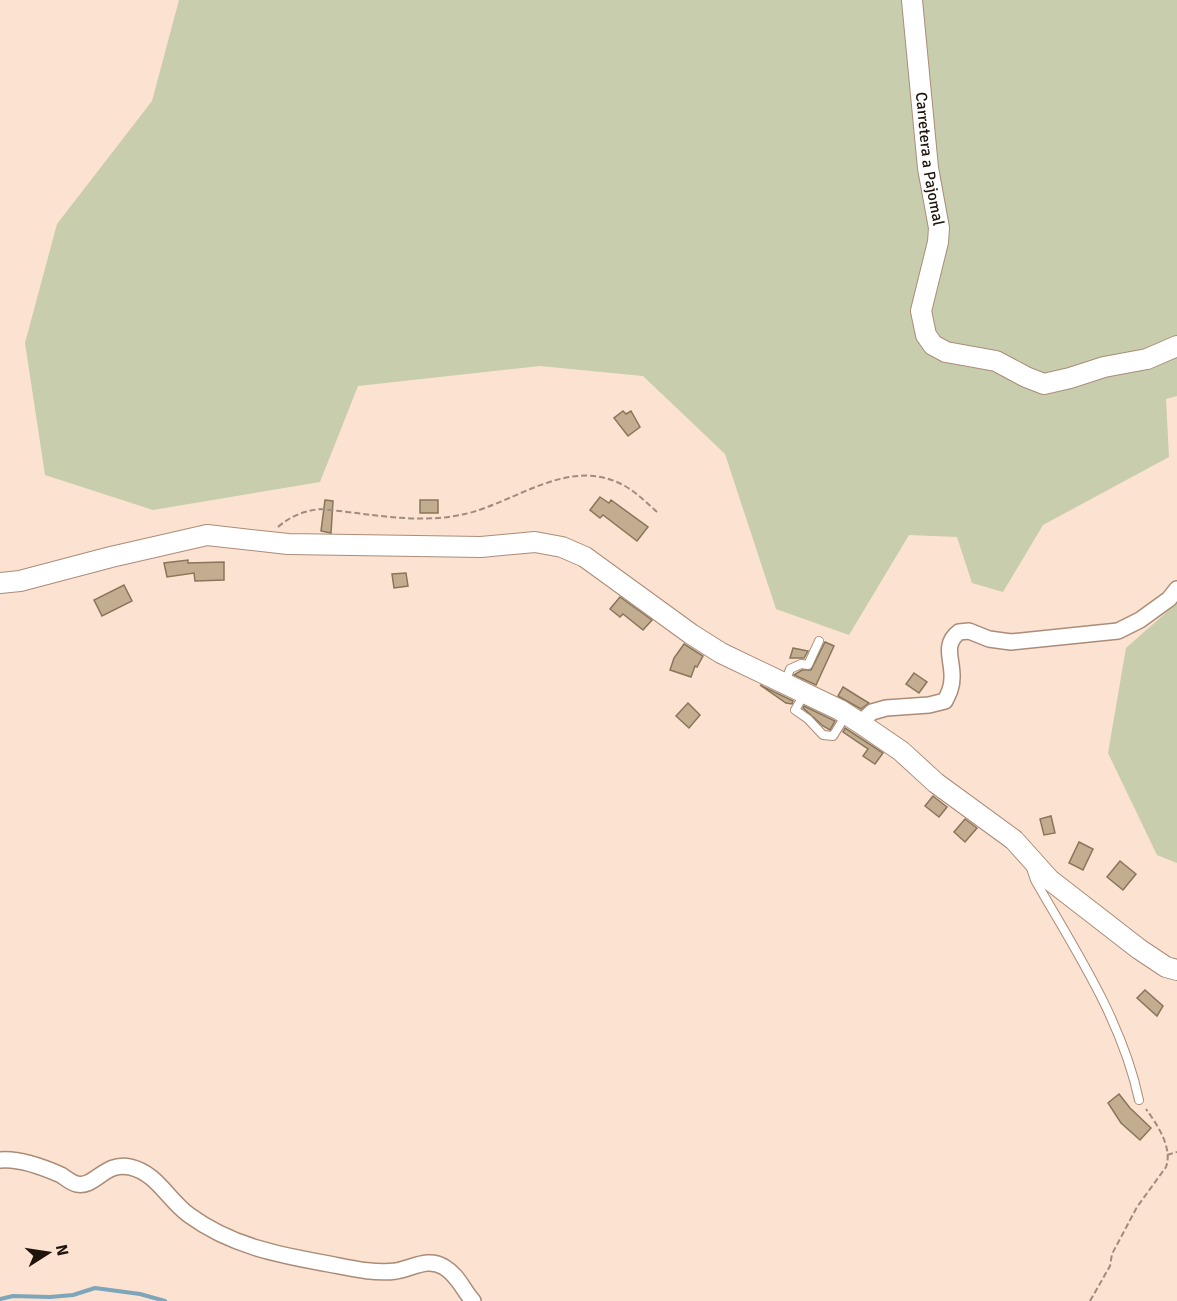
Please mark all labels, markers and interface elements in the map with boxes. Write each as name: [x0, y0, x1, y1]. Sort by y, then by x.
street label: Carretera a Pajomal: [911, 91, 948, 228]
north arrow: [18, 1223, 78, 1283]
text: N: [51, 1243, 73, 1258]

